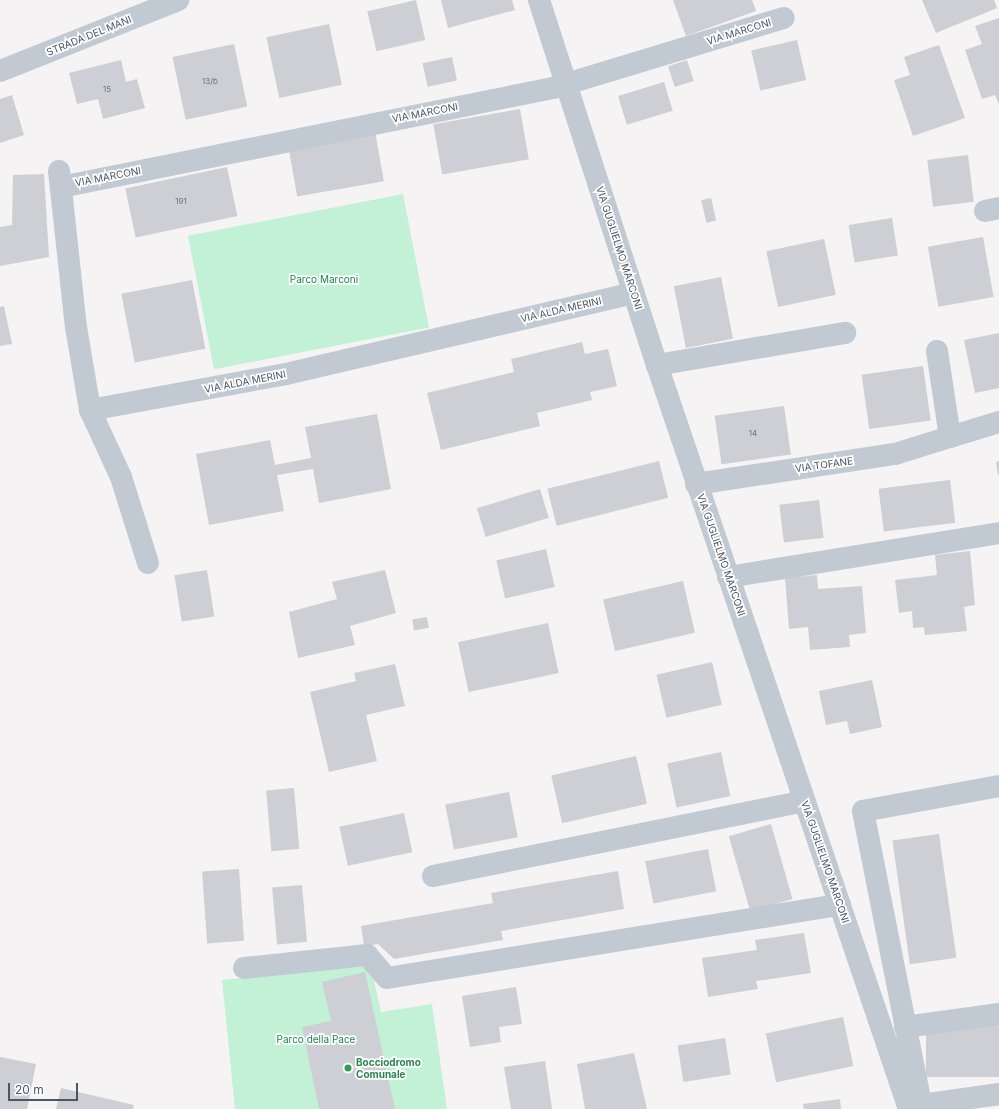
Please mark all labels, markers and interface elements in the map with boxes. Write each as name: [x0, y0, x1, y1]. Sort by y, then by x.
street label: STRADA DEL MANI: [45, 13, 133, 59]
street label: VIA MARCONI: [705, 16, 773, 48]
house number: 13/b: [202, 77, 218, 87]
house number: 15: [103, 85, 111, 95]
street label: VIA MARCONI: [391, 101, 459, 125]
street label: VIA MARCONI: [74, 165, 142, 189]
street label: VIA GUGLIELMO MARCONI: [593, 185, 645, 311]
house number: 191: [175, 197, 187, 207]
park label: Parco Marconi: [290, 274, 358, 286]
street label: VIA ALDA MERINI: [519, 295, 603, 325]
street label: VIA ALDA MERINI: [203, 368, 287, 396]
house number: 14: [749, 429, 757, 439]
street label: VIA TOFANE: [794, 455, 854, 475]
street label: VIA GUGLIELMO MARCONI: [694, 492, 748, 618]
street label: VIA GUGLIELMO MARCONI: [798, 799, 852, 925]
park label: Parco della Pace: [277, 1034, 355, 1046]
place label: Bocciodromo Comunale: [356, 1056, 421, 1080]
marker: Bocciodromo Comunale: [343, 1063, 353, 1073]
scale bar: [10, 1075, 80, 1101]
text: 20 m: [15, 1082, 44, 1097]

